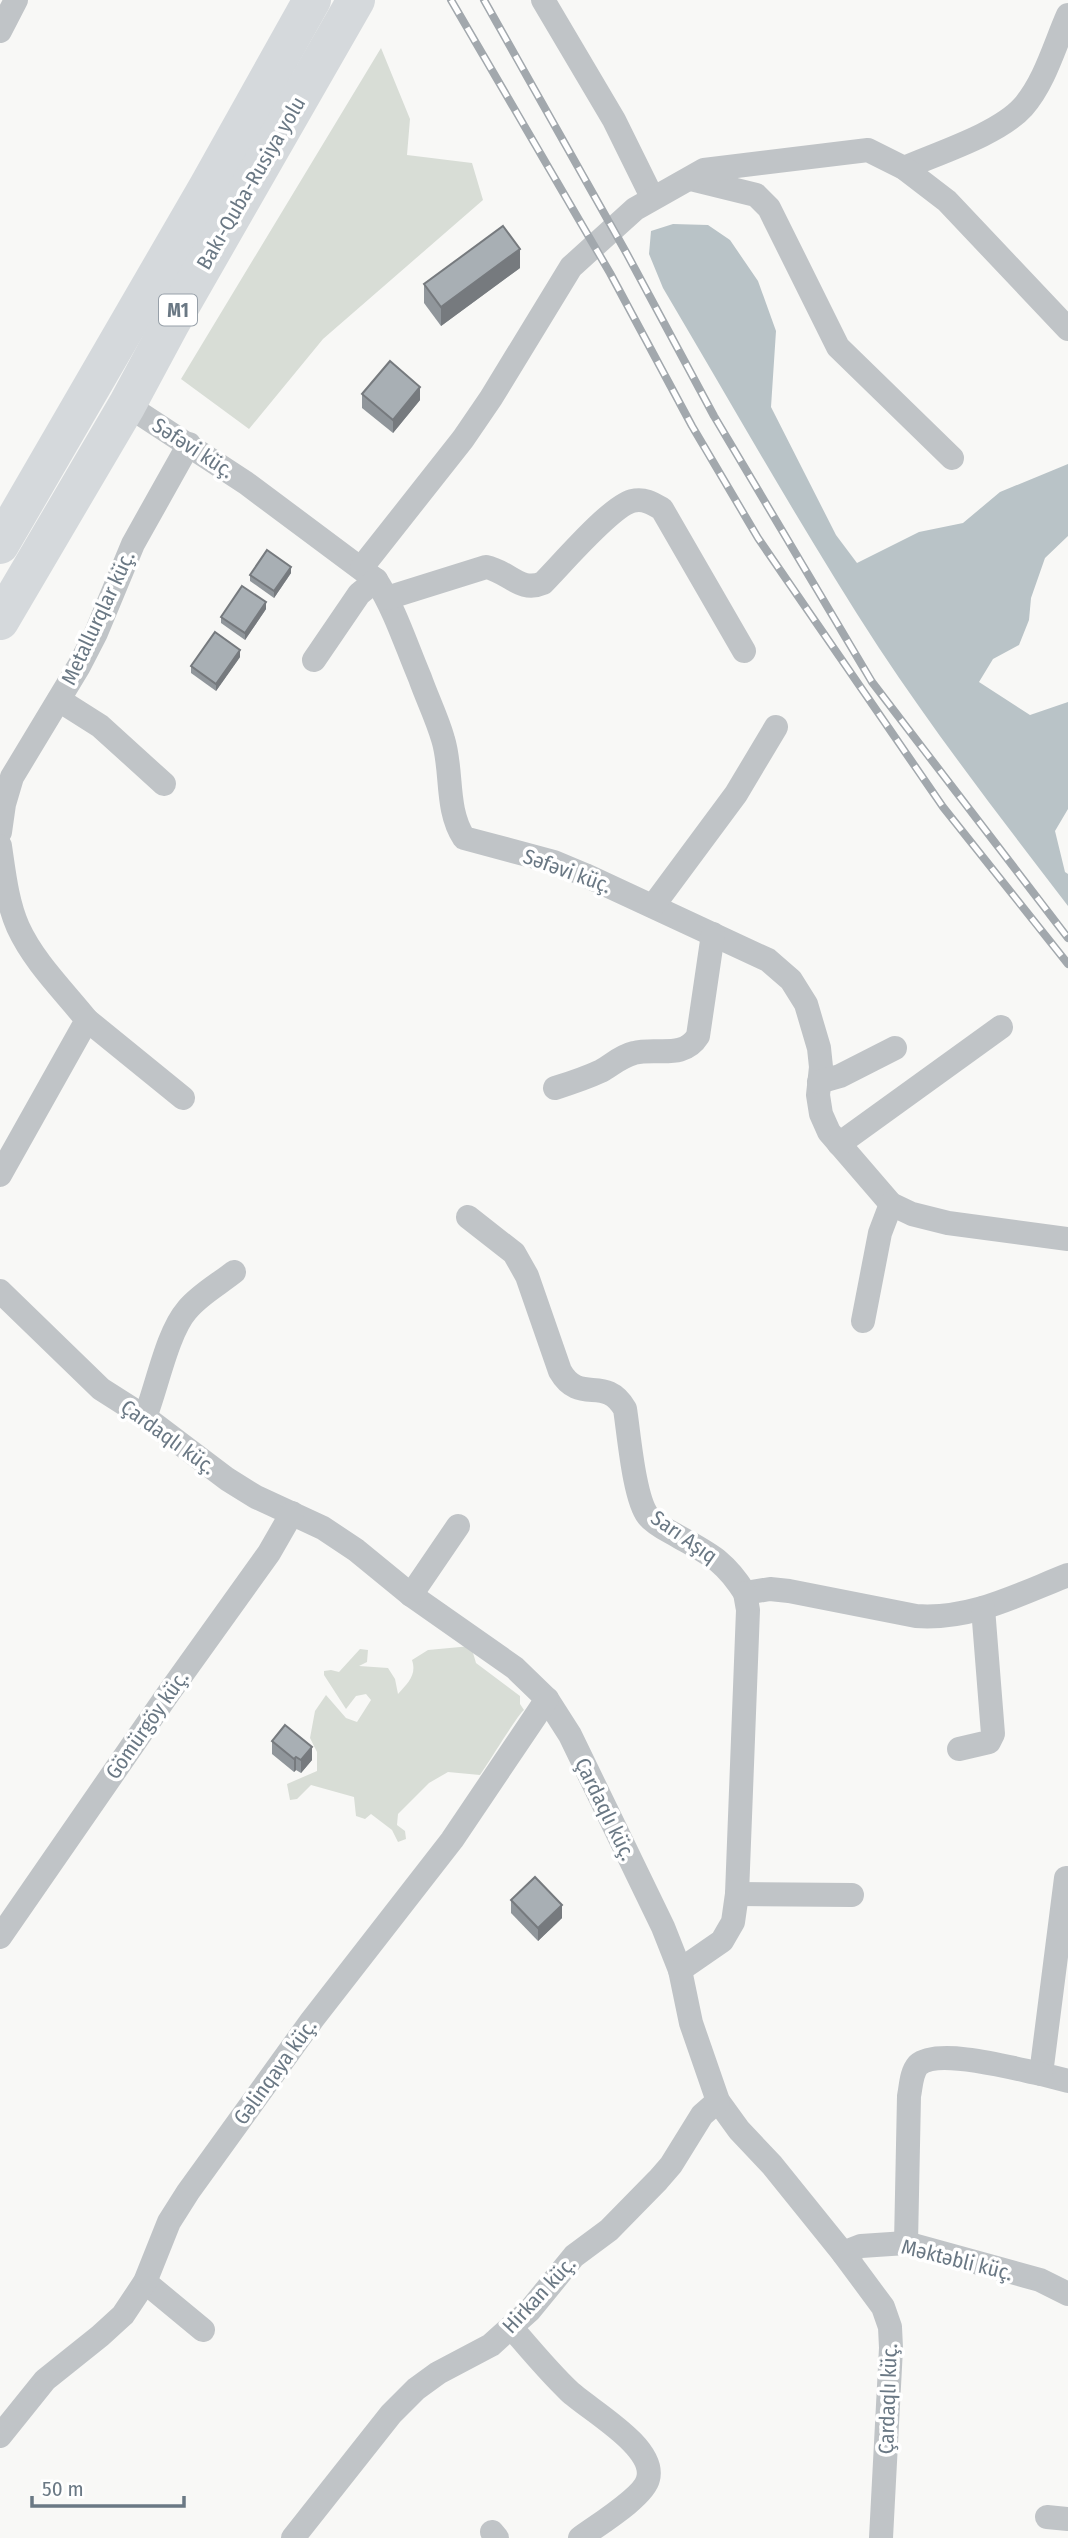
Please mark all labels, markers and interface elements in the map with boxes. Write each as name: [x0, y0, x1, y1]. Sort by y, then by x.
street label: Bakı-Quba-Rusiya yolu: [191, 92, 311, 274]
road number: M1: [159, 294, 197, 326]
street label: Səfəvi küç.: [148, 412, 238, 484]
street label: Metallurqlar küç.: [56, 547, 140, 689]
street label: Səfəvi küç.: [520, 843, 614, 899]
street label: Çardaqlı küç.: [116, 1394, 220, 1480]
street label: Sarı Aşıq: [646, 1505, 722, 1569]
street label: Gömürgöy küç.: [100, 1666, 194, 1784]
street label: Çardaqlı küç.: [569, 1754, 641, 1864]
street label: Gəlinqaya küç.: [228, 2014, 322, 2130]
street label: Məktəbli küç.: [899, 2234, 1015, 2286]
street label: Hirkan küç.: [497, 2251, 581, 2339]
street label: Çardaqlı küç.: [873, 2343, 903, 2455]
scale bar: [32, 2464, 184, 2508]
text: 50 m: [42, 2476, 84, 2502]

